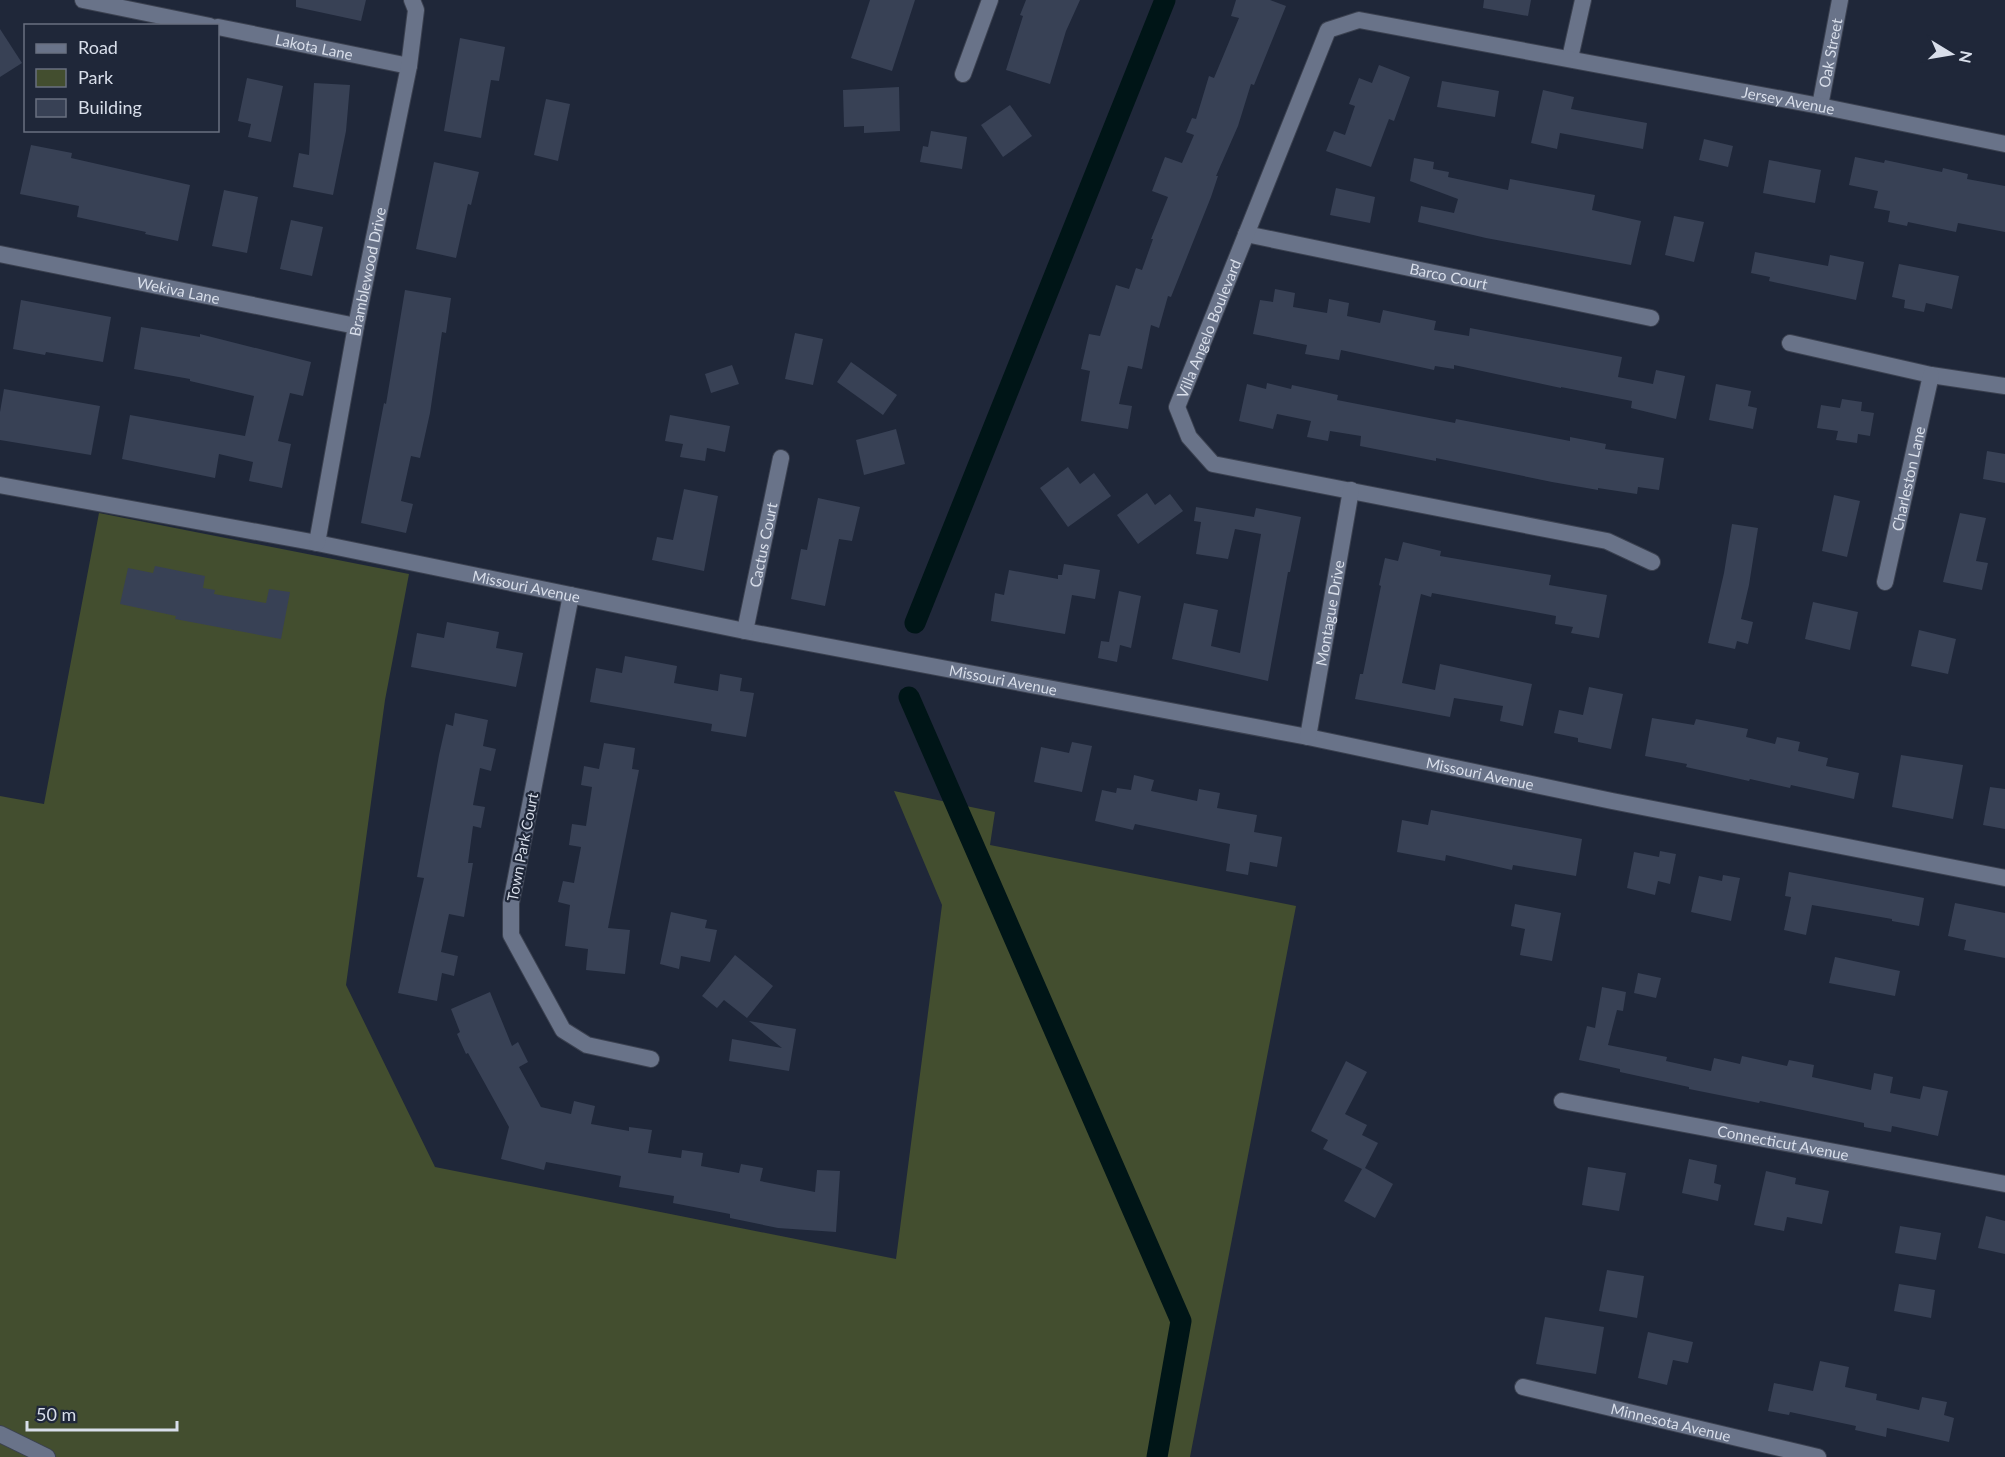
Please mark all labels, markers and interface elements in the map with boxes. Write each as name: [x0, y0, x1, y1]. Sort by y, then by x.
street label: Oak Street: [1815, 16, 1845, 89]
legend: [24, 24, 219, 132]
north arrow: [1921, 24, 1981, 84]
street label: Lakota Lane: [274, 30, 355, 63]
text: Road: [78, 36, 118, 58]
text: N: [1956, 49, 1977, 65]
text: Park: [78, 66, 114, 88]
street label: Jersey Avenue: [1740, 83, 1836, 118]
text: Building: [78, 96, 142, 118]
street label: Bramblewood Drive: [345, 205, 389, 338]
street label: Villa Angelo Boulevard: [1173, 257, 1244, 401]
street label: Barco Court: [1408, 259, 1490, 293]
street label: Wekiva Lane: [135, 273, 222, 307]
street label: Charleston Lane: [1888, 424, 1928, 533]
street label: Cactus Court: [745, 500, 781, 589]
street label: Montague Drive: [1312, 559, 1348, 667]
street label: Missouri Avenue: [471, 566, 582, 606]
street label: Missouri Avenue: [948, 661, 1059, 699]
street label: Missouri Avenue: [1425, 753, 1536, 793]
street label: Town Park Court: [503, 791, 541, 903]
street label: Connecticut Avenue: [1716, 1121, 1850, 1164]
scale bar: [27, 1394, 177, 1432]
street label: Minnesota Avenue: [1609, 1399, 1733, 1445]
text: 50 m: [36, 1403, 76, 1425]

